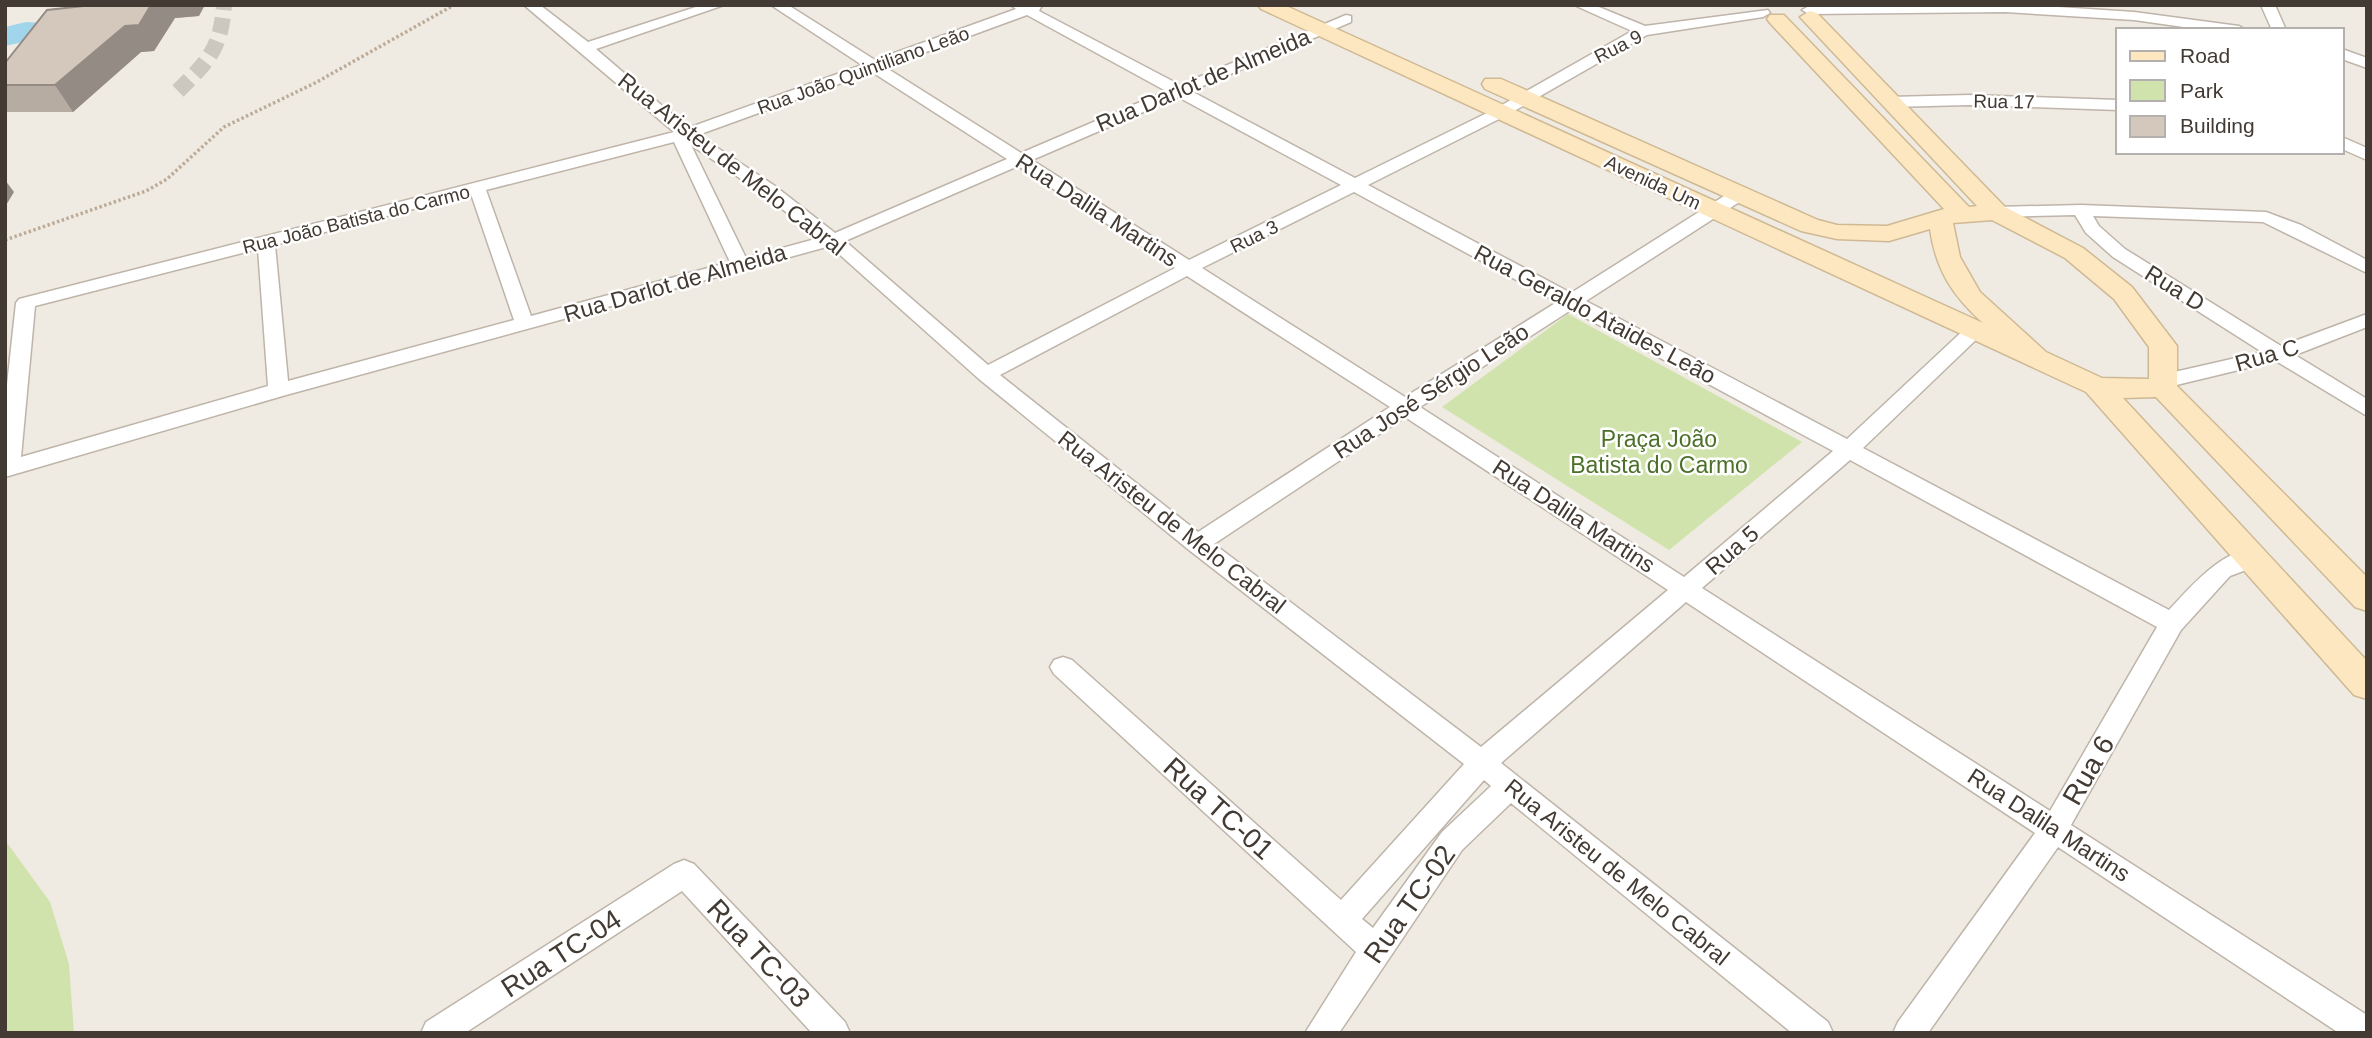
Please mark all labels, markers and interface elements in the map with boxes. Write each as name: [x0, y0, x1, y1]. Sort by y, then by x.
street label: Rua João Quintiliano Leão: [754, 22, 972, 119]
street label: Rua Darlot de Almeida: [1092, 23, 1314, 137]
street label: Rua 9: [1591, 26, 1646, 67]
legend: [2116, 28, 2344, 154]
text: Road: [2180, 44, 2230, 67]
street label: Rua Aristeu de Melo Cabral: [613, 67, 851, 261]
text: Park: [2180, 79, 2224, 102]
street label: Rua 17: [1973, 90, 2035, 113]
text: Building: [2180, 114, 2255, 137]
street label: Rua Dalila Martins: [1011, 148, 1183, 272]
street label: Avenida Um: [1602, 151, 1704, 214]
street label: Rua João Batista do Carmo: [240, 181, 472, 258]
street label: Rua 3: [1227, 216, 1282, 257]
street label: Rua Darlot de Almeida: [561, 239, 789, 327]
street label: Rua Geraldo Ataides Leão: [1470, 239, 1720, 389]
street label: Rua D: [2140, 260, 2210, 316]
street label: Rua José Sérgio Leão: [1328, 318, 1534, 464]
street label: Rua C: [2232, 334, 2302, 376]
street label: Rua Aristeu de Melo Cabral: [1053, 425, 1291, 619]
park label: Praça João Batista do Carmo: [1570, 426, 1748, 478]
street label: Rua Dalila Martins: [1488, 454, 1660, 578]
street label: Rua 5: [1700, 520, 1764, 580]
street label: Rua 6: [2056, 730, 2121, 810]
street label: Rua TC-01: [1158, 751, 1280, 866]
street label: Rua Dalila Martins: [1963, 763, 2135, 887]
street label: Rua Aristeu de Melo Cabral: [1500, 773, 1734, 971]
street label: Rua TC-02: [1358, 840, 1461, 969]
street label: Rua TC-03: [701, 893, 816, 1014]
street label: Rua TC-04: [496, 903, 627, 1004]

